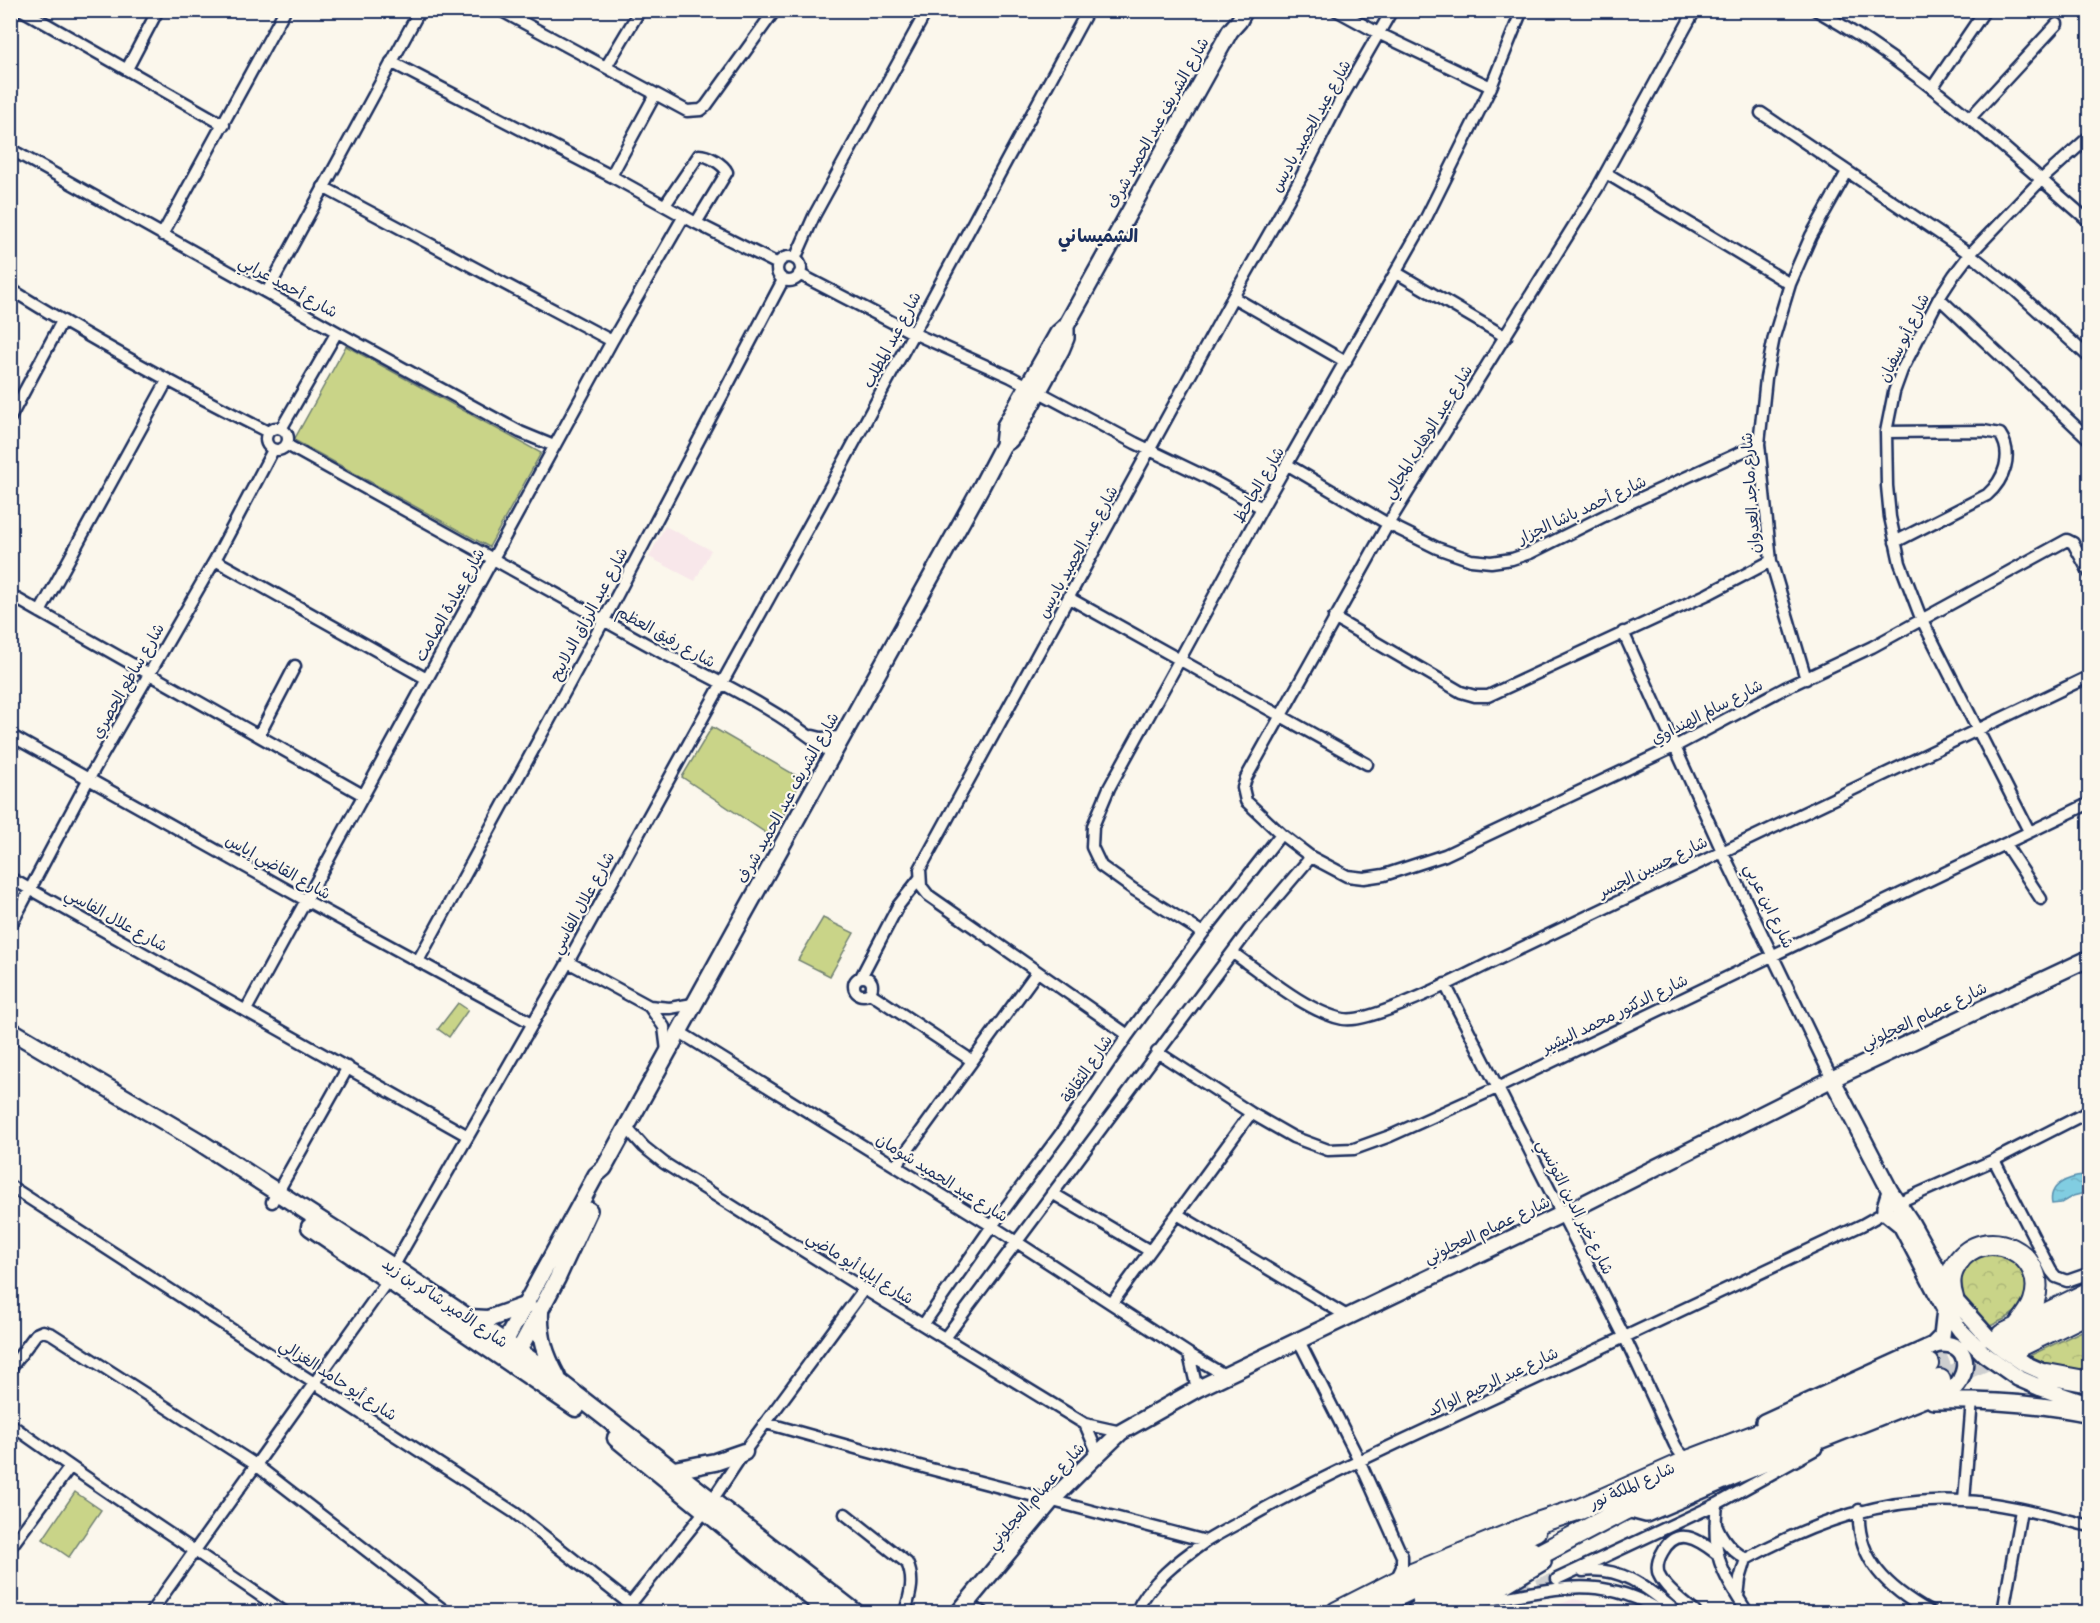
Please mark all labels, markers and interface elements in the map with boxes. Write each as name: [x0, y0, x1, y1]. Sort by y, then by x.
street label: شارع الشريف عبد الحميد شرف: [1102, 34, 1214, 213]
street label: شارع عبد الحميد باديس: [1266, 56, 1357, 196]
district label: الشميساني: [1058, 225, 1138, 252]
street label: شارع أحمد عرابي: [233, 252, 341, 326]
street label: شارع عبد المطلب: [858, 288, 927, 392]
street label: شارع أبو سفيان: [1874, 290, 1935, 386]
street label: شارع عبد الوهاب المجالي: [1379, 361, 1481, 505]
street label: شارع ماجد العدوان: [1737, 432, 1766, 554]
street label: شارع الجاحظ: [1229, 443, 1290, 527]
street label: شارع أحمد باشا الجزار: [1513, 471, 1650, 550]
street label: شارع عبد الحميد باديس: [1033, 482, 1124, 622]
street label: شارع عبد الرزاق الدلابيح: [545, 544, 633, 684]
street label: شارع عبادة الصامت: [411, 545, 490, 666]
street label: شارع رفيق العظم: [612, 602, 719, 674]
street label: شارع ساطع الحصري: [87, 620, 170, 743]
street label: شارع سالم الهنداوي: [1648, 675, 1767, 751]
street label: شارع الشريف عبد الحميد شرف: [732, 709, 844, 888]
street label: شارع القاضي إياس: [220, 830, 334, 908]
street label: شارع حسين الجسر: [1593, 832, 1712, 904]
street label: شارع علال الفاسي: [547, 848, 623, 960]
street label: شارع ابن عربي: [1736, 860, 1798, 954]
street label: شارع علال الفاسي: [59, 884, 171, 960]
street label: شارع الدكتور محمد البشير: [1537, 970, 1692, 1060]
street label: شارع عصام العجلوني: [1858, 978, 1992, 1058]
street label: شارع الثقافة: [1057, 1031, 1118, 1107]
street label: شارع عبد الحميد شومان: [872, 1129, 1012, 1228]
street label: شارع خير الدين التونسي: [1529, 1136, 1618, 1280]
street label: شارع عصام العجلوني: [1421, 1192, 1555, 1272]
street label: شارع إيليا أبو ماضي: [801, 1227, 917, 1312]
street label: شارع الأمير شاكر بن زيد: [378, 1253, 512, 1353]
street label: شارع أبو حامد الغزالي: [273, 1335, 400, 1429]
street label: شارع عبد الرحيم الواكد: [1424, 1343, 1562, 1423]
street label: شارع عصام العجلوني: [983, 1438, 1092, 1556]
street label: شارع الملكة نور: [1585, 1458, 1679, 1515]

